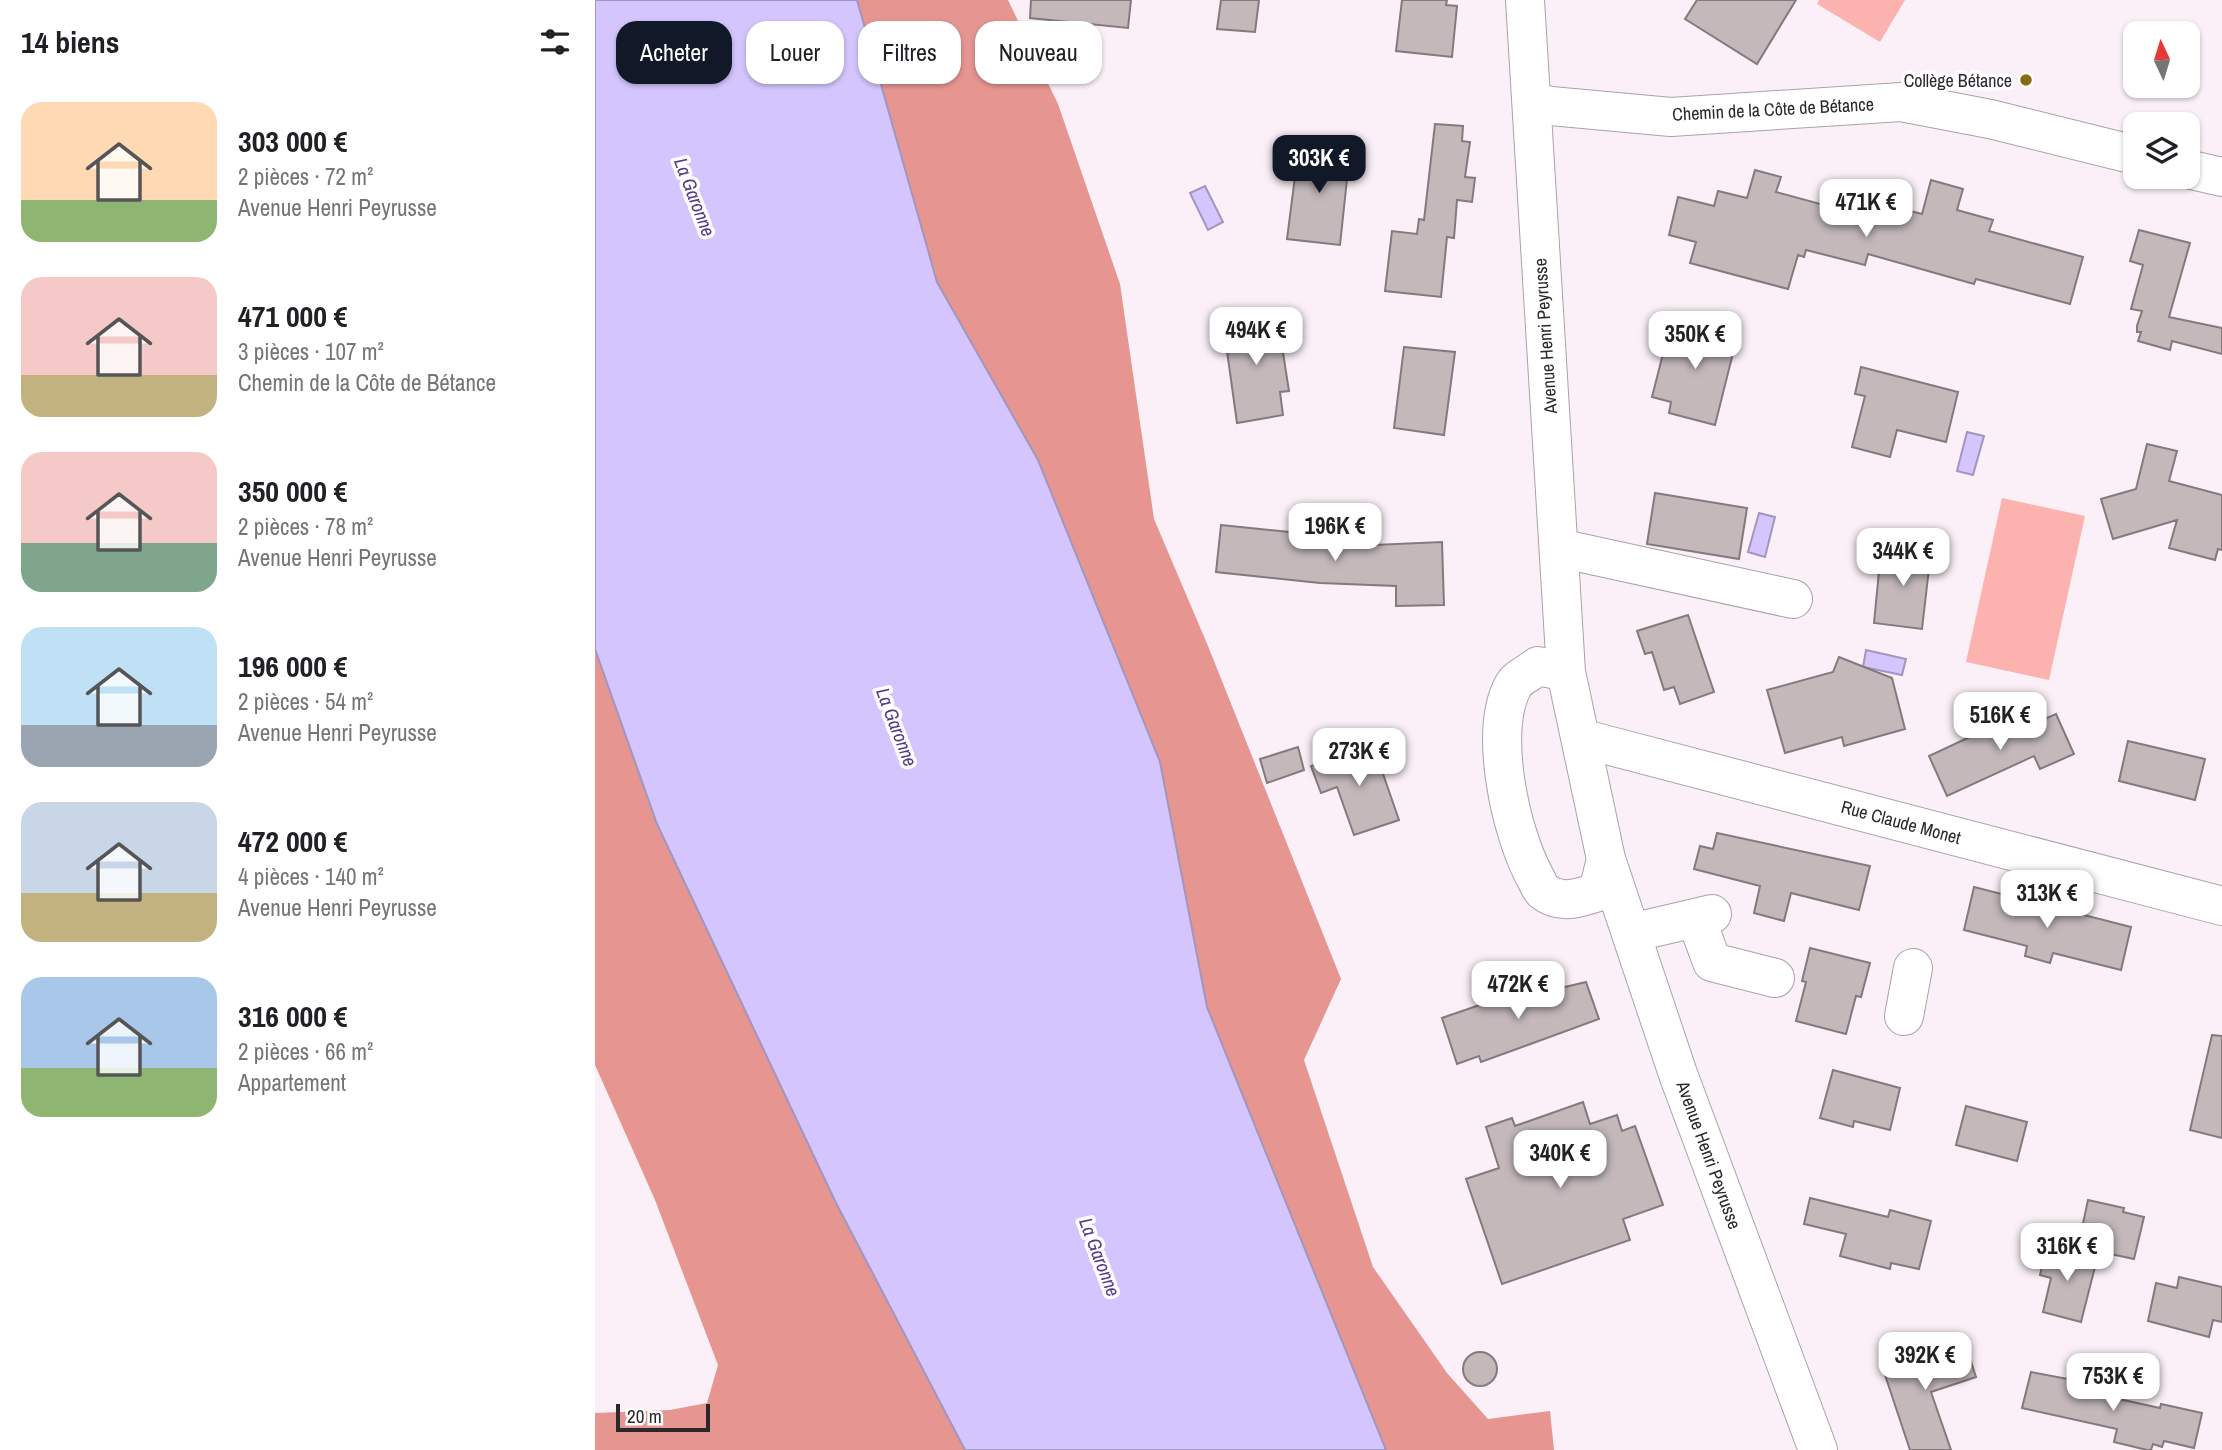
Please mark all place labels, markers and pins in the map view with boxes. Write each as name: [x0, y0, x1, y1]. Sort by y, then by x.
place label: Collège Bétance: [1904, 68, 2012, 93]
marker: Collège Bétance: [2018, 72, 2034, 88]
pin: 303K €: [1262, 136, 1376, 195]
pin: 471K €: [1809, 180, 1923, 239]
pin: 494K €: [1199, 308, 1313, 367]
pin: 350K €: [1638, 312, 1752, 371]
pin: 196K €: [1278, 504, 1392, 563]
pin: 344K €: [1846, 528, 1960, 588]
pin: 516K €: [1943, 692, 2057, 752]
pin: 273K €: [1302, 728, 1416, 788]
pin: 313K €: [1990, 870, 2104, 930]
pin: 472K €: [1461, 962, 1575, 1021]
pin: 340K €: [1503, 1130, 1617, 1190]
pin: 316K €: [2010, 1224, 2124, 1283]
pin: 392K €: [1868, 1332, 1982, 1392]
pin: 753K €: [2056, 1354, 2170, 1413]

